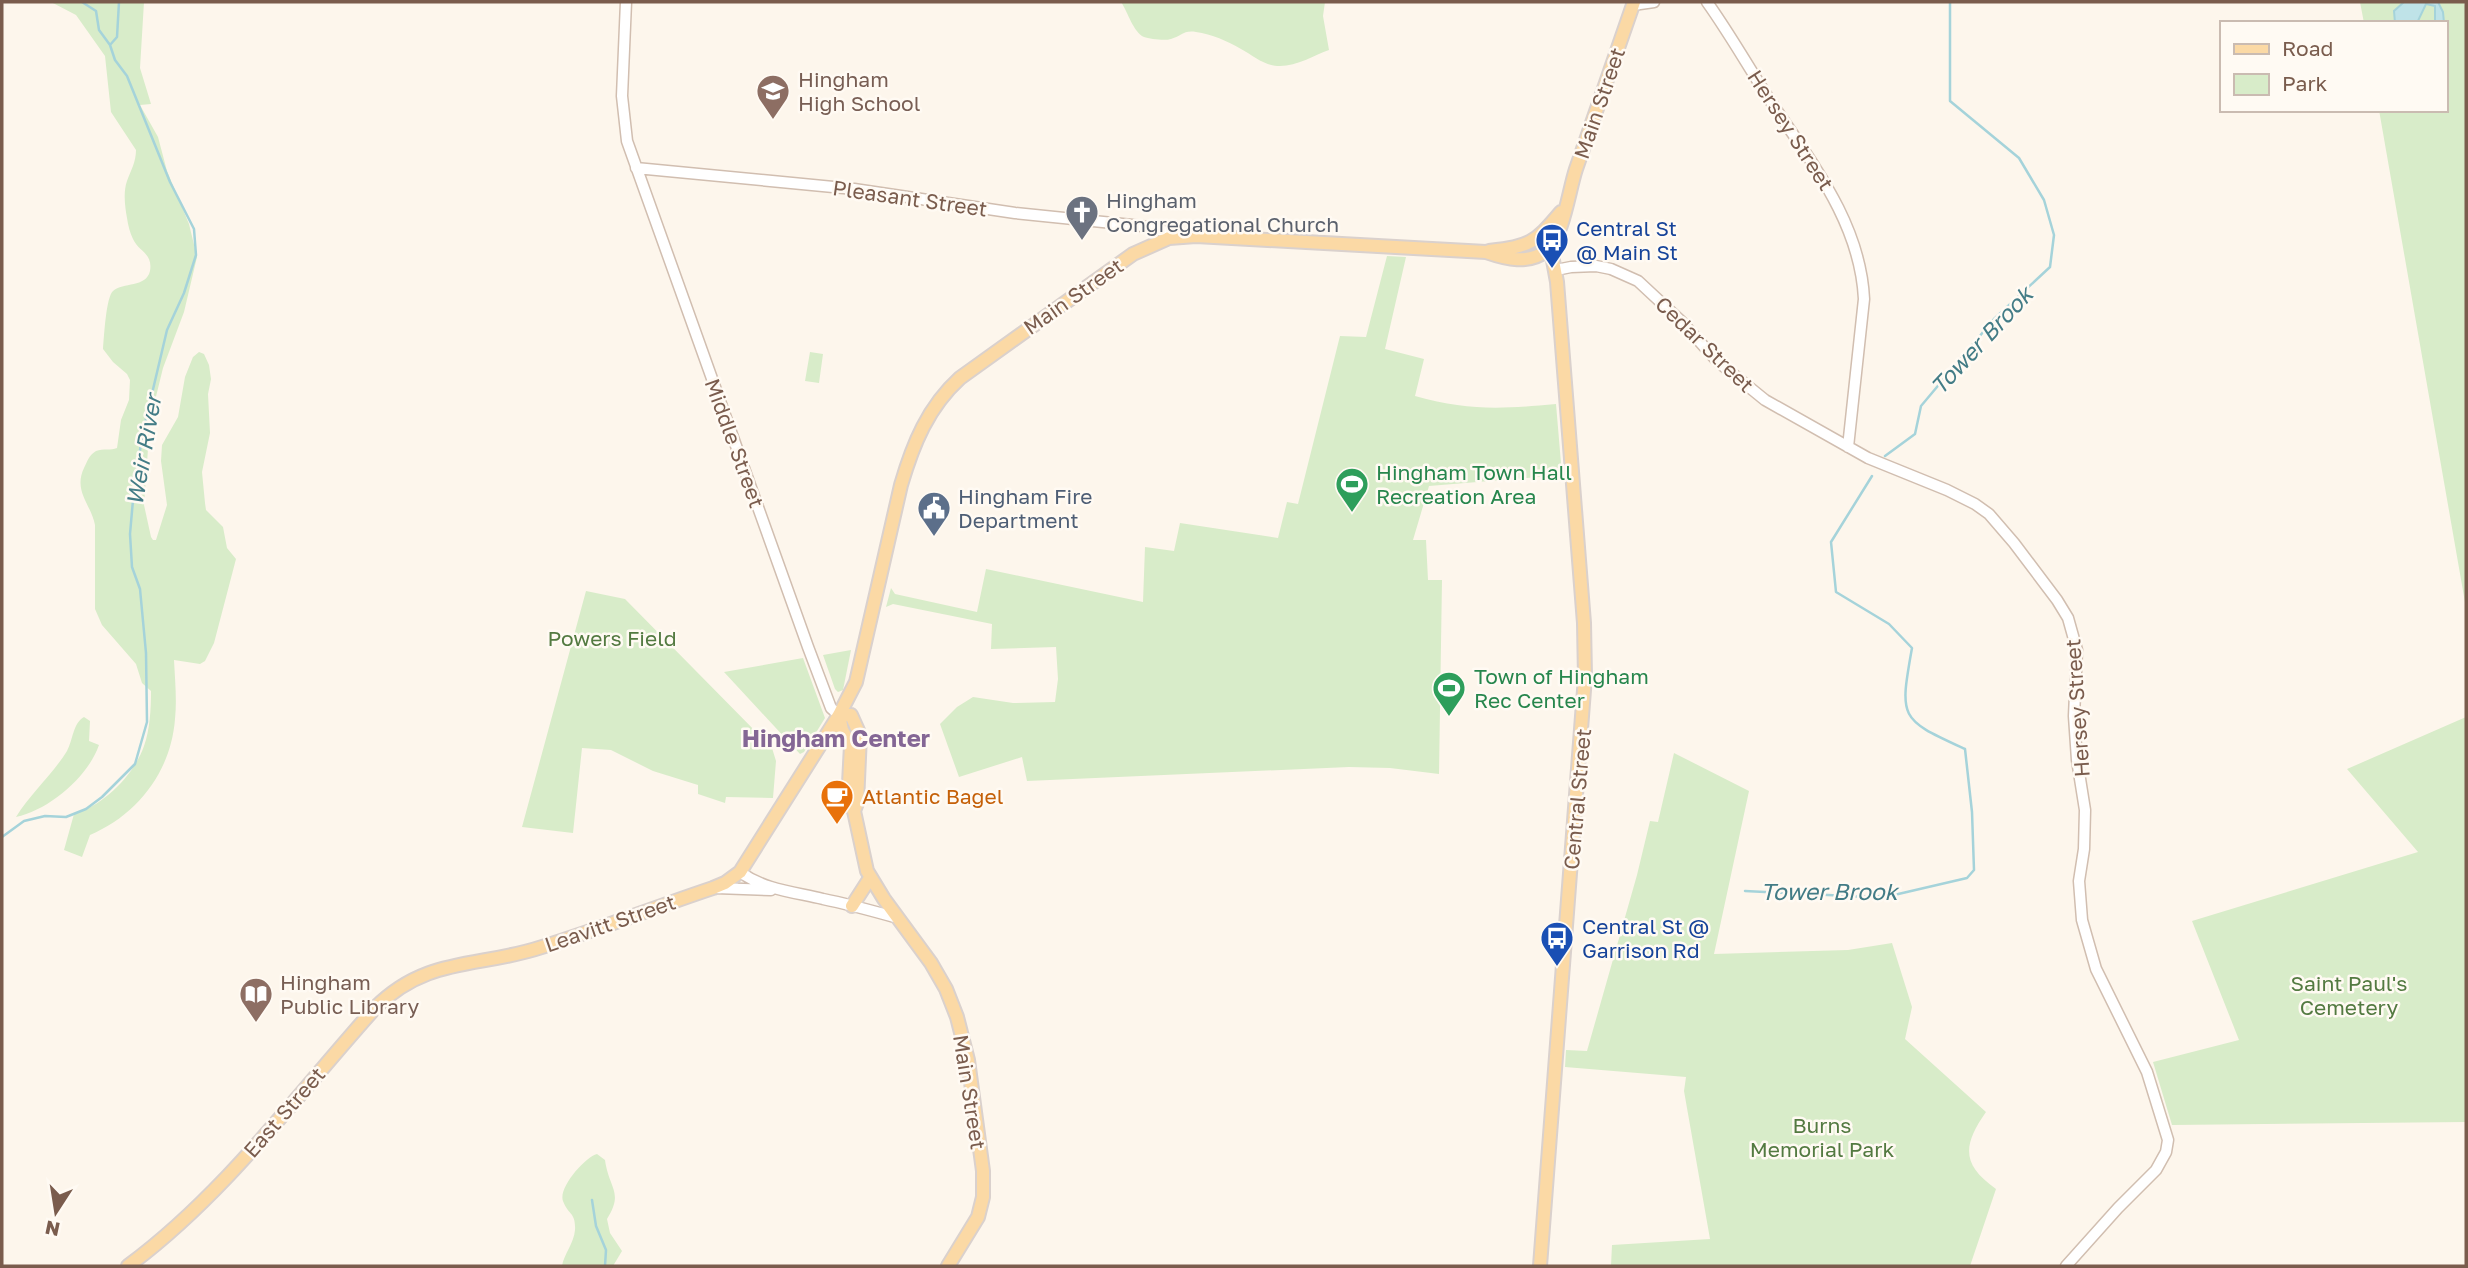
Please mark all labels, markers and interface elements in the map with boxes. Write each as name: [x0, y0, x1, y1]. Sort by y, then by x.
legend: [2220, 21, 2447, 112]
text: Road: [2282, 35, 2333, 61]
street label: Main Street: [1568, 44, 1630, 162]
street label: Hersey Street: [1742, 65, 1840, 195]
place label: Hingham High School: [798, 66, 920, 116]
text: Park: [2282, 70, 2328, 96]
school or university icon: Hingham High School: [754, 72, 792, 121]
street label: Pleasant Street: [831, 174, 989, 222]
place label: Hingham Congregational Church: [1106, 187, 1339, 237]
church icon: Hingham Congregational Church: [1063, 193, 1101, 242]
place label: Central St @ Main St: [1576, 215, 1678, 265]
bus stop icon: Central St @ Main St: [1533, 221, 1571, 270]
street label: Main Street: [1018, 252, 1128, 340]
water label: Tower Brook: [1924, 279, 2039, 400]
street label: Cedar Street: [1650, 291, 1760, 397]
street label: Middle Street: [700, 375, 770, 511]
water label: Weir River: [119, 389, 167, 508]
place label: Hingham Town Hall Recreation Area: [1376, 459, 1572, 509]
sports icon: Hingham Town Hall Recreation Area: [1333, 465, 1371, 514]
place label: Hingham Fire Department: [958, 483, 1092, 533]
public building icon: Hingham Fire Department: [915, 489, 953, 538]
park label: Powers Field: [547, 625, 677, 651]
street label: Hersey Street: [2059, 638, 2095, 778]
place label: Town of Hingham Rec Center: [1474, 663, 1649, 713]
sports icon: Town of Hingham Rec Center: [1430, 669, 1468, 718]
district label: Hingham Center: [742, 723, 930, 752]
street label: Central Street: [1558, 727, 1596, 871]
cafe icon: Atlantic Bagel: [818, 777, 856, 826]
place label: Atlantic Bagel: [862, 783, 1003, 809]
water label: Tower Brook: [1761, 877, 1899, 905]
street label: Leavitt Street: [541, 888, 679, 958]
place label: Central St @ Garrison Rd: [1582, 913, 1709, 963]
bus stop icon: Central St @ Garrison Rd: [1538, 919, 1576, 968]
place label: Hingham Public Library: [280, 969, 420, 1019]
park label: Saint Paul's Cemetery: [2290, 970, 2408, 1020]
library icon: Hingham Public Library: [237, 975, 275, 1024]
street label: Main Street: [948, 1033, 992, 1151]
street label: East Street: [238, 1061, 330, 1163]
park label: Burns Memorial Park: [1750, 1112, 1894, 1162]
north arrow: [21, 1177, 91, 1247]
text: N: [43, 1216, 62, 1242]

